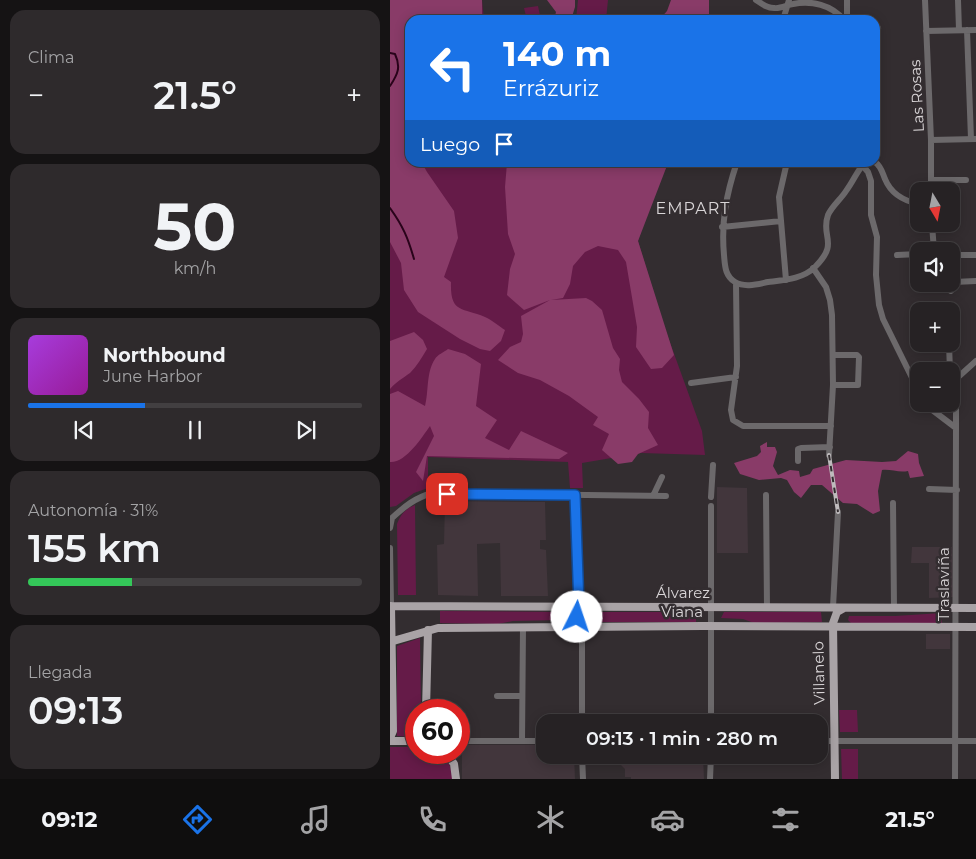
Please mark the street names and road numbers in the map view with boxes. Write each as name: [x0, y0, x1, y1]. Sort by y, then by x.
street label: Las Rosas: [905, 59, 928, 133]
street label: Traslaviña: [934, 547, 953, 621]
street label: Álvarez: [656, 583, 710, 602]
street label: Viana: [661, 602, 703, 621]
street label: Villanelo: [808, 641, 829, 705]

